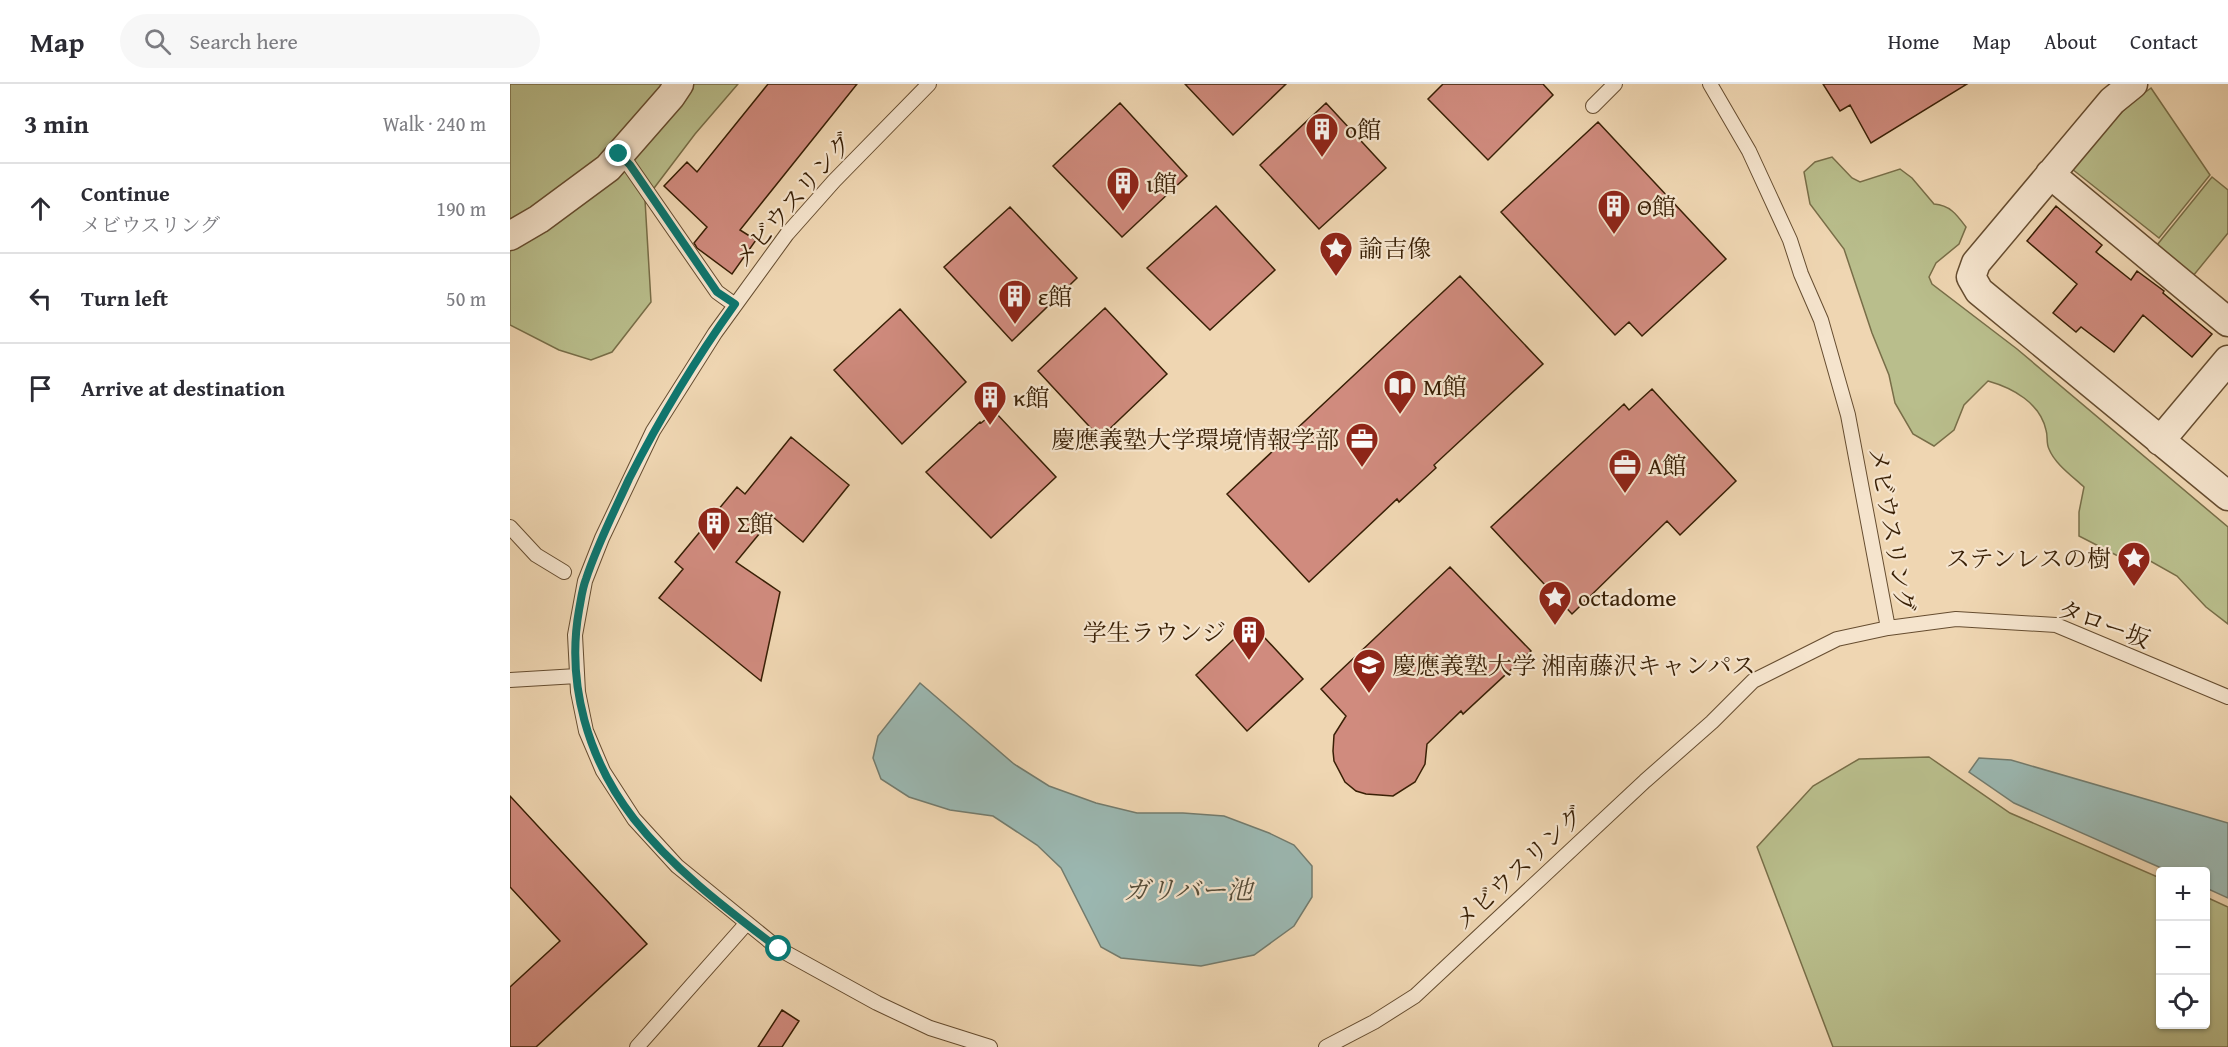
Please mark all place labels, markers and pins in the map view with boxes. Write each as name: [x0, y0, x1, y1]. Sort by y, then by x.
building icon: ο館: [1304, 111, 1340, 158]
place label: ο館: [1345, 112, 1381, 147]
building icon: ι館: [1105, 165, 1141, 212]
place label: ι館: [1146, 166, 1177, 201]
building icon: Θ館: [1596, 188, 1632, 235]
place label: Θ館: [1637, 189, 1676, 224]
place icon: 諭吉像: [1318, 230, 1354, 277]
place label: 諭吉像: [1359, 231, 1431, 266]
building icon: ε館: [997, 278, 1033, 325]
place label: ε館: [1038, 279, 1072, 314]
library icon: Μ館: [1382, 368, 1418, 415]
place label: Μ館: [1423, 369, 1467, 404]
building icon: κ館: [972, 379, 1008, 426]
place label: κ館: [1013, 380, 1050, 415]
office icon: 慶應義塾大学環境情報学部: [1344, 421, 1380, 468]
place label: 慶應義塾大学環境情報学部: [1051, 422, 1339, 457]
office icon: A館: [1607, 447, 1643, 494]
place label: A館: [1648, 448, 1687, 483]
building icon: Σ館: [696, 505, 732, 552]
place label: Σ館: [737, 506, 774, 541]
place icon: ステンレスの樹: [2116, 540, 2152, 587]
place label: ステンレスの樹: [1946, 541, 2111, 576]
place icon: octadome: [1537, 579, 1573, 626]
place label: octadome: [1578, 580, 1677, 615]
building icon: 学生ラウンジ: [1231, 614, 1267, 661]
place label: 学生ラウンジ: [1083, 615, 1226, 650]
school or university icon: 慶應義塾大学 湘南藤沢キャンパス: [1351, 647, 1387, 694]
place label: 慶應義塾大学 湘南藤沢キャンパス: [1392, 648, 1756, 683]

